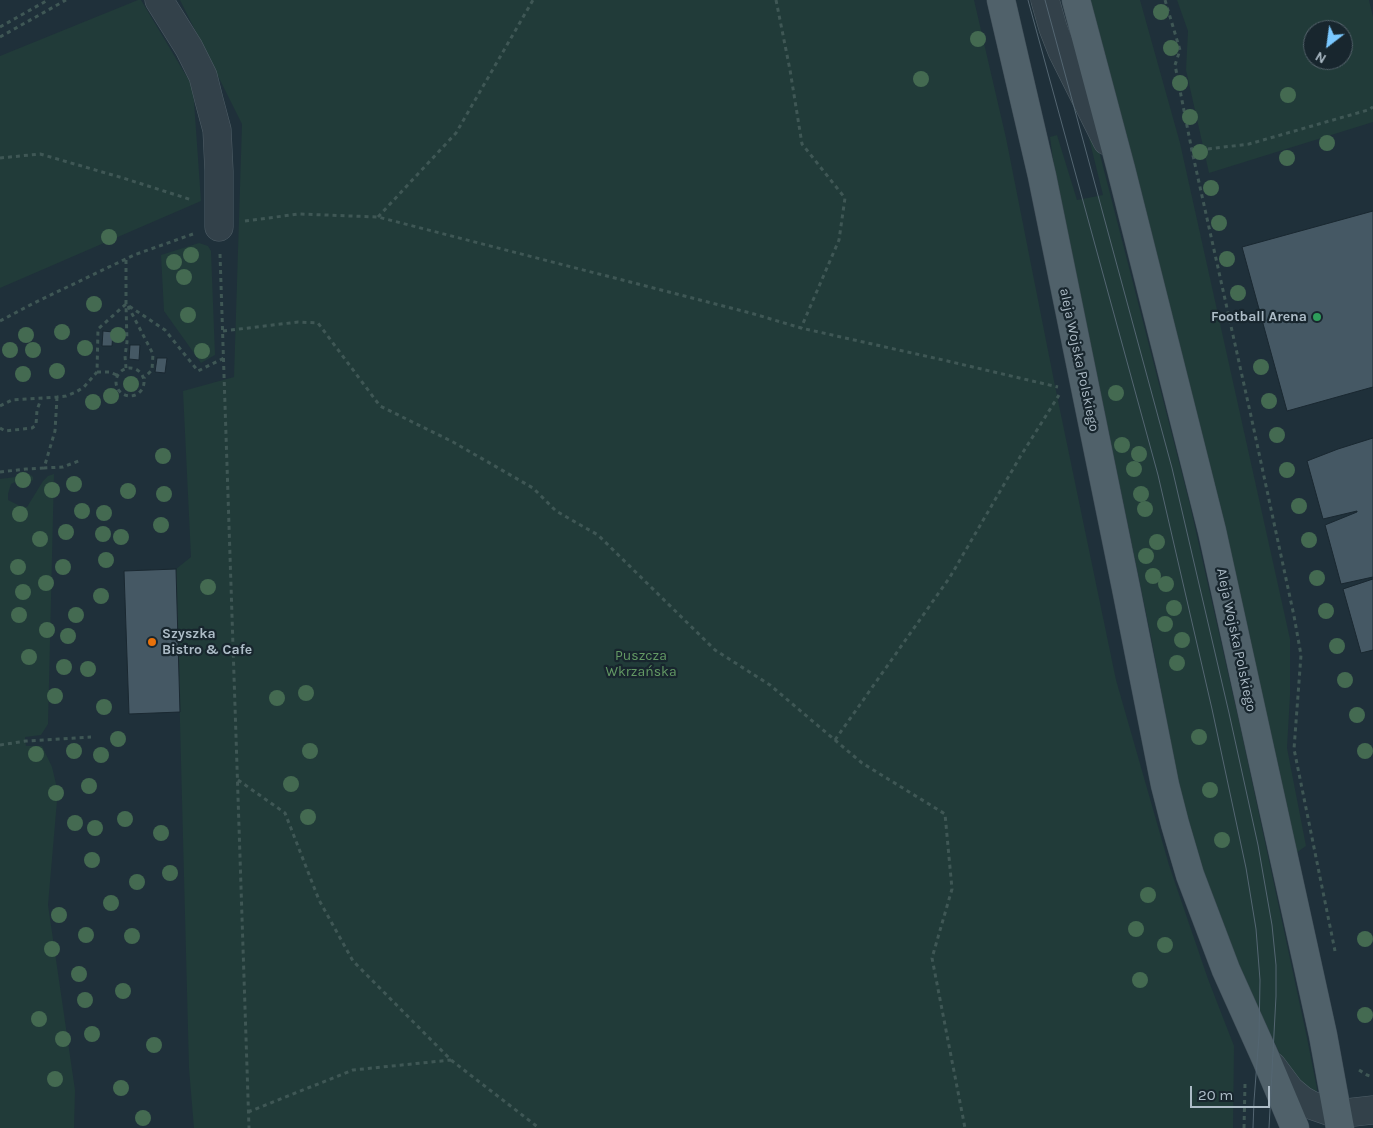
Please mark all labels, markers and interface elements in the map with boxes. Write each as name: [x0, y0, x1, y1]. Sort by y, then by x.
north arrow: [1303, 20, 1353, 70]
text: N: [1312, 48, 1329, 67]
street label: aleja Wojska Polskiego: [1056, 287, 1102, 433]
place label: Football Arena: [1211, 309, 1307, 325]
marker: Football Arena: [1311, 311, 1323, 323]
street label: Aleja Wojska Polskiego: [1213, 567, 1259, 713]
place label: Szyszka Bistro & Cafe: [162, 626, 252, 658]
marker: Szyszka Bistro & Cafe: [146, 636, 158, 648]
park label: Puszcza Wkrzańska: [605, 648, 677, 680]
scale bar: [1193, 1076, 1273, 1108]
text: 20 m: [1198, 1086, 1233, 1104]

